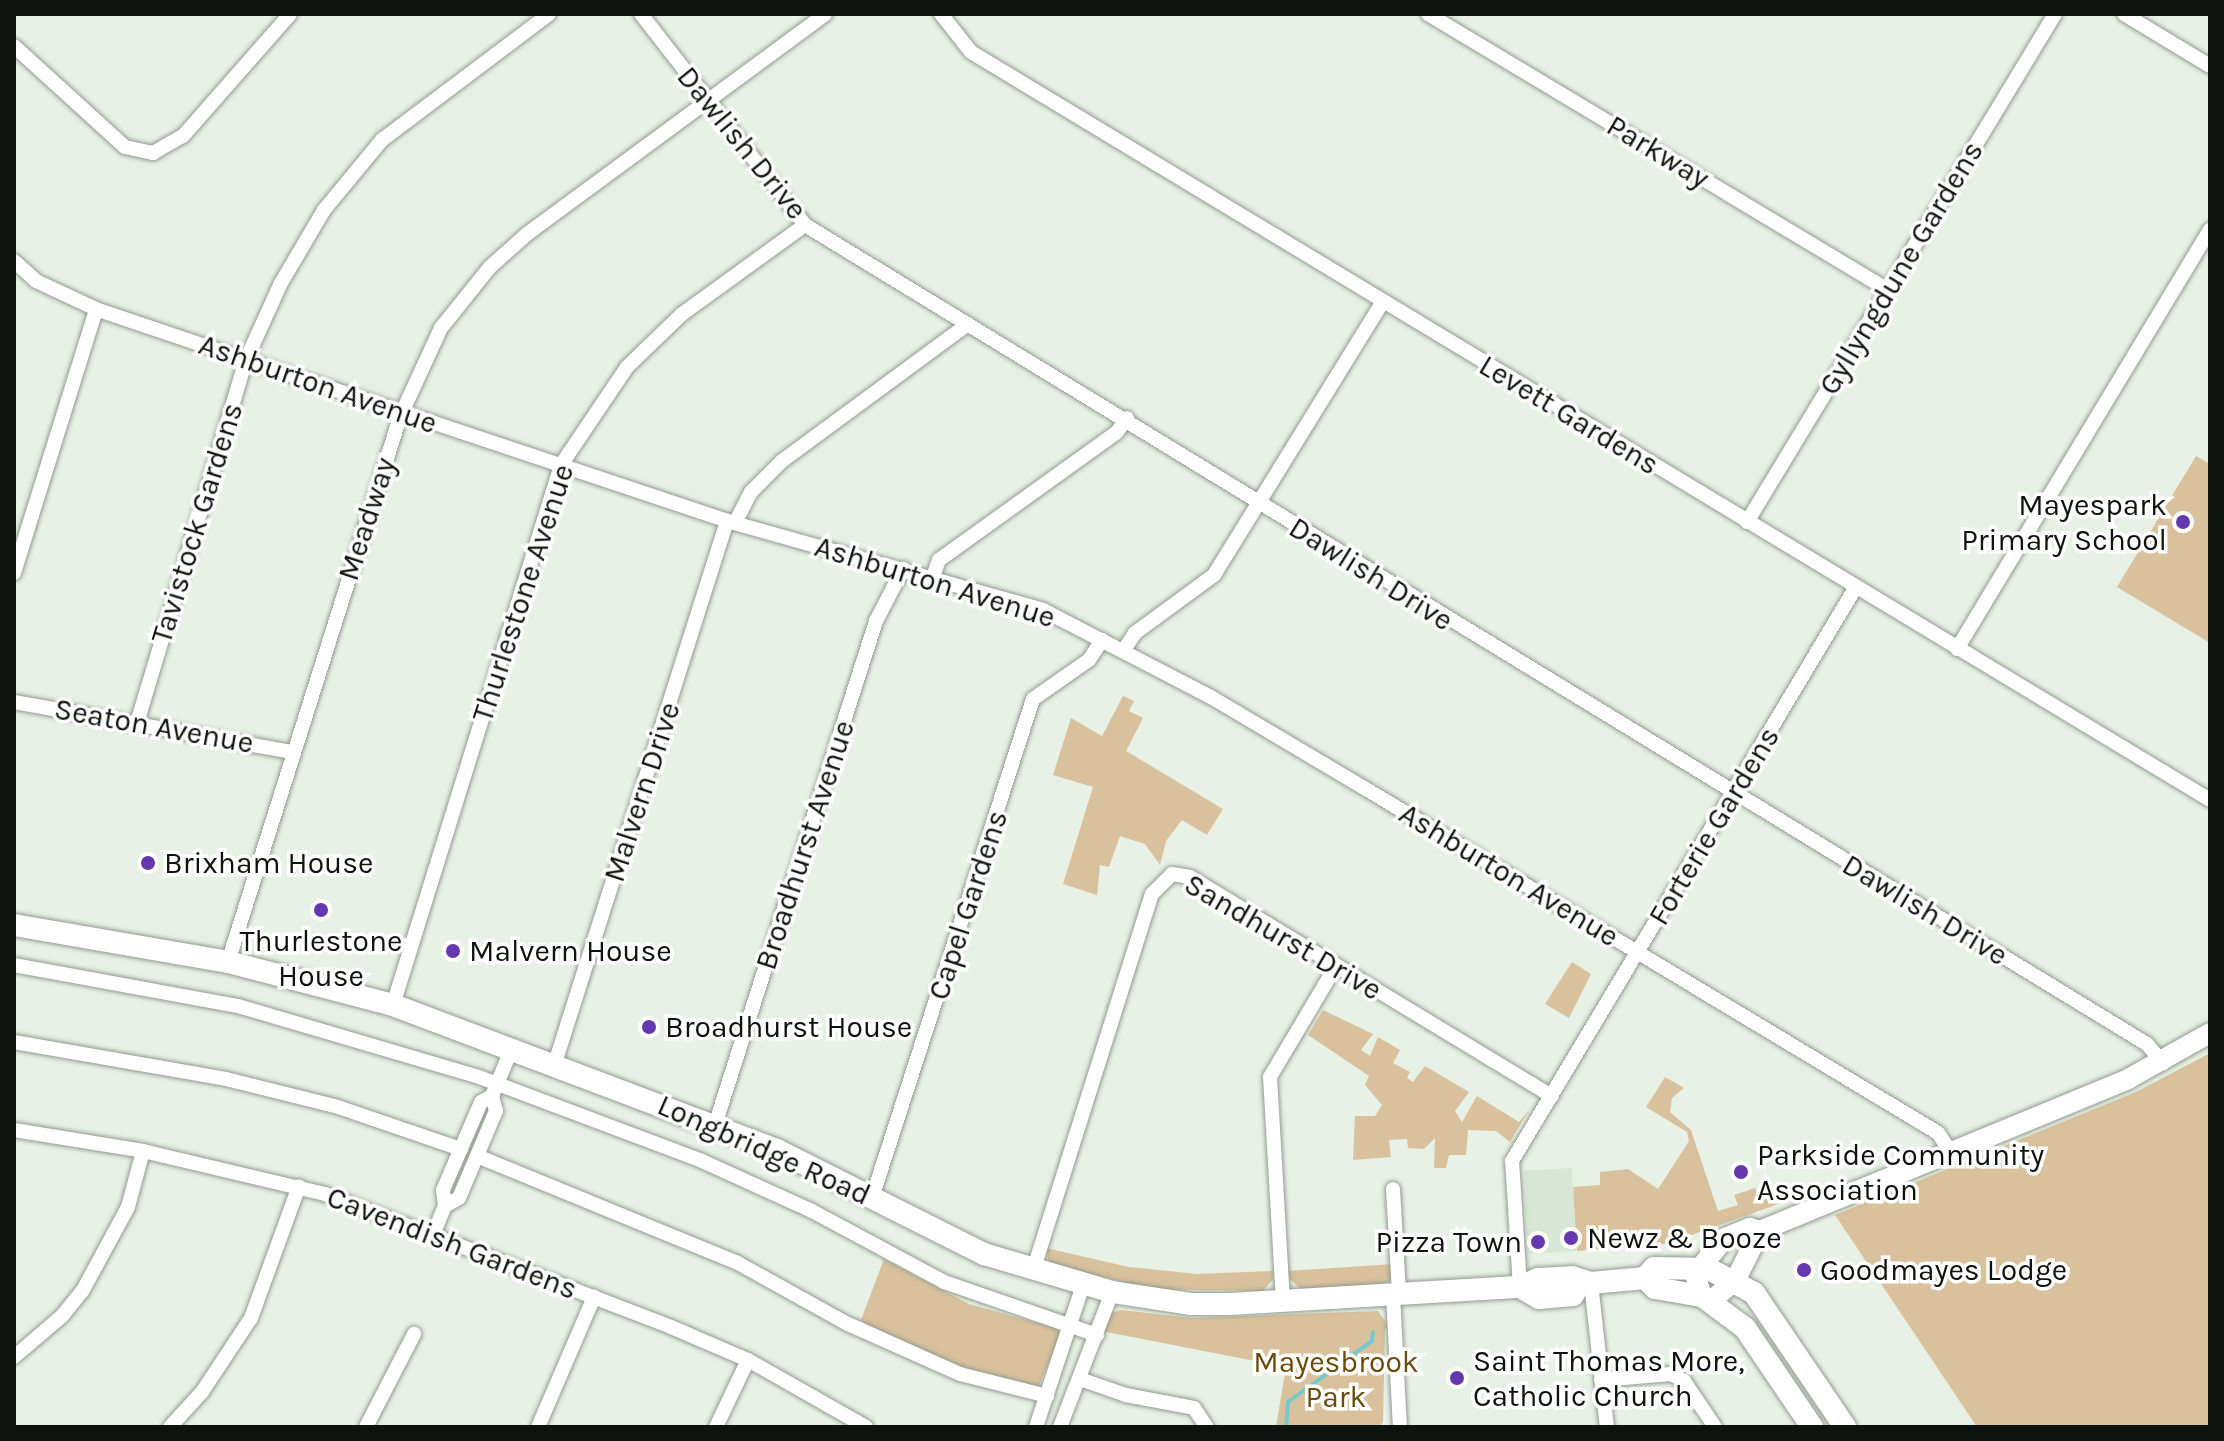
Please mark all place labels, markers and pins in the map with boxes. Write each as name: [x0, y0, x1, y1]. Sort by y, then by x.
place label: Mayespark Primary School: [1961, 487, 2167, 558]
marker: Mayespark Primary School: [2174, 513, 2192, 531]
place label: Brixham House: [164, 845, 373, 881]
marker: Brixham House: [139, 854, 157, 872]
marker: Thurlestone House: [312, 901, 330, 919]
place label: Thurlestone House: [240, 923, 402, 994]
place label: Malvern House: [469, 933, 672, 969]
marker: Malvern House: [444, 942, 462, 960]
place label: Broadhurst House: [665, 1009, 912, 1045]
marker: Broadhurst House: [640, 1018, 658, 1036]
place label: Parkside Community Association: [1757, 1137, 2044, 1208]
marker: Parkside Community Association: [1732, 1163, 1750, 1181]
place label: Newz & Booze: [1587, 1220, 1782, 1256]
place label: Pizza Town: [1375, 1224, 1522, 1260]
marker: Newz & Booze: [1562, 1229, 1580, 1247]
marker: Pizza Town: [1529, 1233, 1547, 1251]
place label: Goodmayes Lodge: [1820, 1252, 2067, 1288]
marker: Goodmayes Lodge: [1795, 1261, 1813, 1279]
place label: Saint Thomas More, Catholic Church: [1473, 1343, 1744, 1414]
marker: Saint Thomas More, Catholic Church: [1448, 1369, 1466, 1387]

